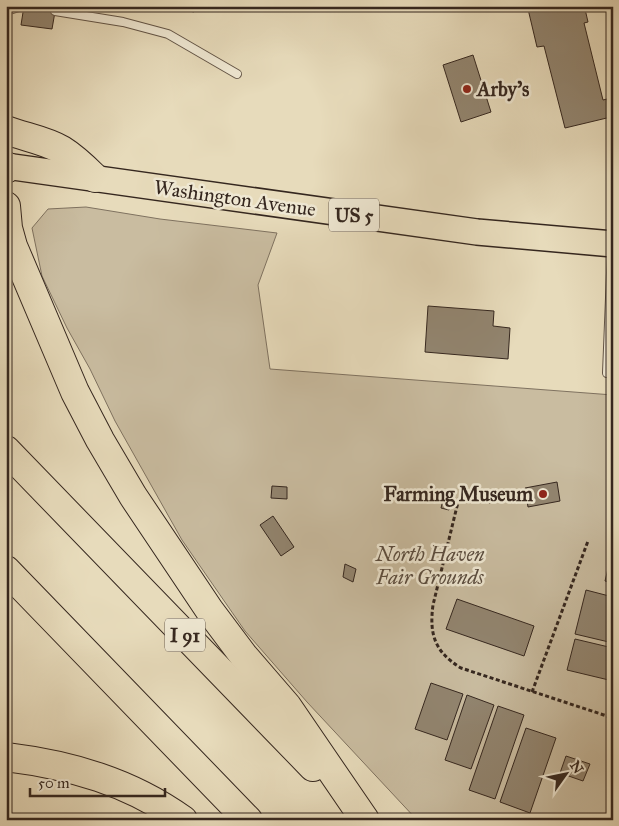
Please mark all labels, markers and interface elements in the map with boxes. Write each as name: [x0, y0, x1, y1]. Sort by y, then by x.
place label: Arby's: [475, 77, 530, 102]
marker: Arby's: [461, 83, 473, 95]
street label: Washington Avenue: [152, 175, 317, 222]
road number: US 5: [329, 198, 379, 232]
place label: Farming Museum: [384, 482, 533, 507]
marker: Farming Museum: [537, 488, 549, 500]
park label: North Haven Fair Grounds: [375, 542, 485, 589]
road number: I 91: [165, 618, 205, 652]
north arrow: [542, 748, 592, 798]
text: N: [566, 758, 587, 777]
scale bar: [30, 766, 165, 798]
text: 50 m: [38, 774, 70, 792]

